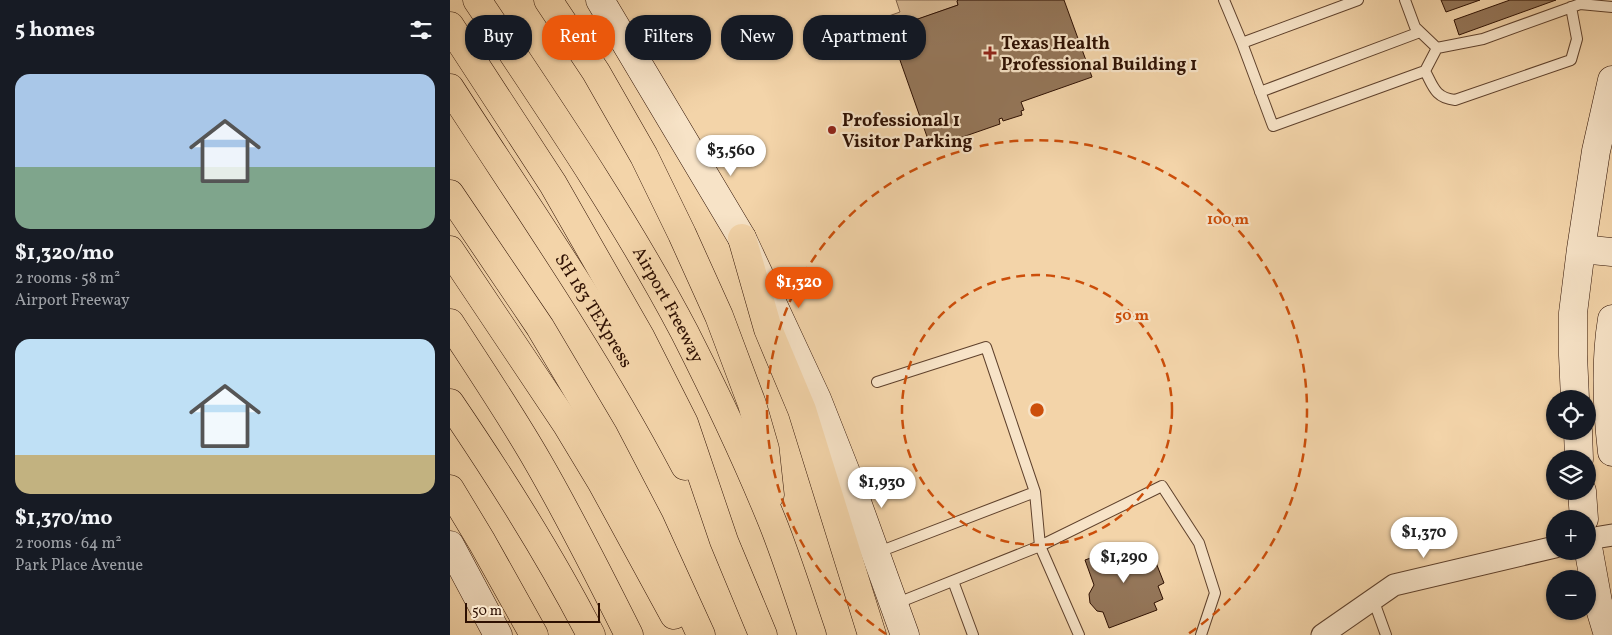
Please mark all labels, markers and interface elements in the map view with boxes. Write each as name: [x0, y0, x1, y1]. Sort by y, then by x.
chip: Buy: [465, 15, 532, 60]
chip: Rent: [542, 15, 615, 60]
chip: Filters: [625, 15, 711, 60]
chip: New: [721, 15, 793, 60]
chip: Apartment: [803, 15, 926, 60]
text: 5 homes: [15, 16, 95, 45]
icon: filters: [407, 16, 435, 44]
place label: Texas Health Professional Building 1: [1001, 32, 1197, 78]
marker: Texas Health Professional Building 1: [983, 46, 997, 60]
icon: home: [180, 106, 270, 196]
place label: Professional 1 Visitor Parking: [842, 109, 973, 155]
marker: Professional 1 Visitor Parking: [826, 124, 838, 136]
pin: $3,560: [690, 134, 772, 177]
text: $3,560: [707, 140, 755, 162]
text: 100 m: [1207, 210, 1250, 231]
text: $1,320/mo: [15, 239, 114, 268]
street label: Airport Freeway: [625, 242, 709, 368]
street label: SH 183 TEXpress: [548, 249, 638, 373]
pin: $1,320: [758, 266, 840, 309]
text: 2 rooms · 58 m²: [15, 268, 120, 290]
text: $1,320: [776, 272, 822, 294]
text: Airport Freeway: [15, 290, 130, 312]
text: 50 m: [1115, 306, 1149, 327]
icon: home: [180, 371, 270, 461]
map controls: [1546, 390, 1596, 620]
button: locate: [1546, 390, 1596, 440]
centre of rings: [1028, 401, 1046, 419]
button: layers: [1546, 450, 1596, 500]
pin: $1,930: [841, 466, 923, 509]
text: $1,930: [859, 472, 905, 494]
text: $1,370/mo: [15, 504, 113, 533]
button: +: [1546, 510, 1596, 560]
pin: $1,370: [1383, 516, 1465, 559]
text: $1,370: [1402, 522, 1446, 544]
text: 2 rooms · 64 m²: [15, 533, 122, 555]
pin: $1,290: [1083, 542, 1165, 584]
text: $1,290: [1100, 547, 1148, 569]
text: Park Place Avenue: [15, 555, 143, 577]
button: −: [1546, 570, 1596, 620]
scale bar: [465, 600, 600, 623]
text: 50 m: [472, 602, 502, 621]

